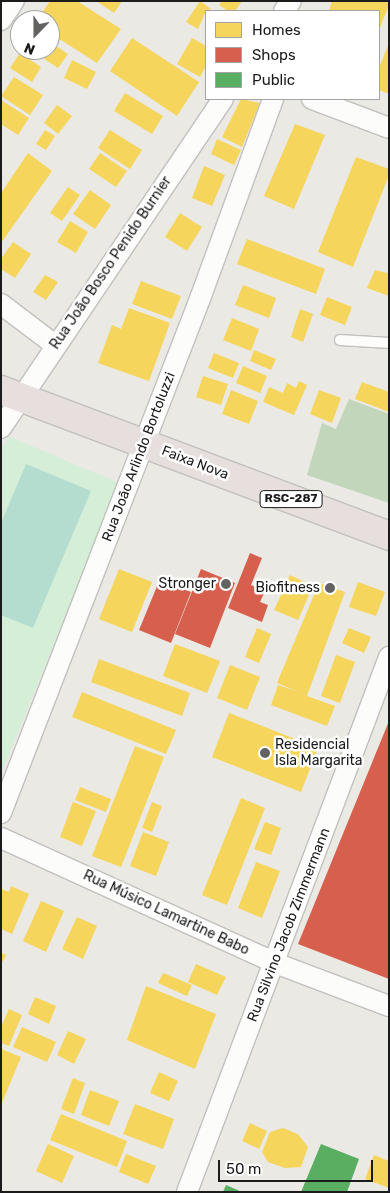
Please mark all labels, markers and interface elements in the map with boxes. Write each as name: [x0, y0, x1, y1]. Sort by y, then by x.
north arrow: [10, 10, 60, 60]
legend: [205, 10, 380, 100]
text: Homes: [252, 21, 301, 39]
text: N: [22, 39, 37, 58]
text: Shops: [252, 46, 296, 64]
text: Public: [252, 71, 295, 89]
street label: Rua João Bosco Penido Burnier: [47, 173, 175, 353]
street label: Rua João Arlindo Bortoluzzi: [99, 370, 179, 544]
street label: Faixa Nova: [159, 443, 231, 483]
road number: RSC-287: [258, 489, 324, 508]
place label: Stronger: [159, 576, 216, 592]
marker: Stronger: [220, 578, 232, 590]
place label: Biofitness: [256, 580, 320, 596]
marker: Biofitness: [324, 582, 336, 594]
place label: Residencial Isla Margarita: [275, 737, 363, 770]
marker: Residencial Isla Margarita: [259, 747, 271, 759]
street label: Rua Silvino Jacob Zimmermann: [244, 826, 334, 1024]
street label: Rua Músico Lamartine Babo: [80, 867, 252, 959]
scale bar: [220, 1150, 375, 1182]
text: 50 m: [226, 1160, 261, 1178]

